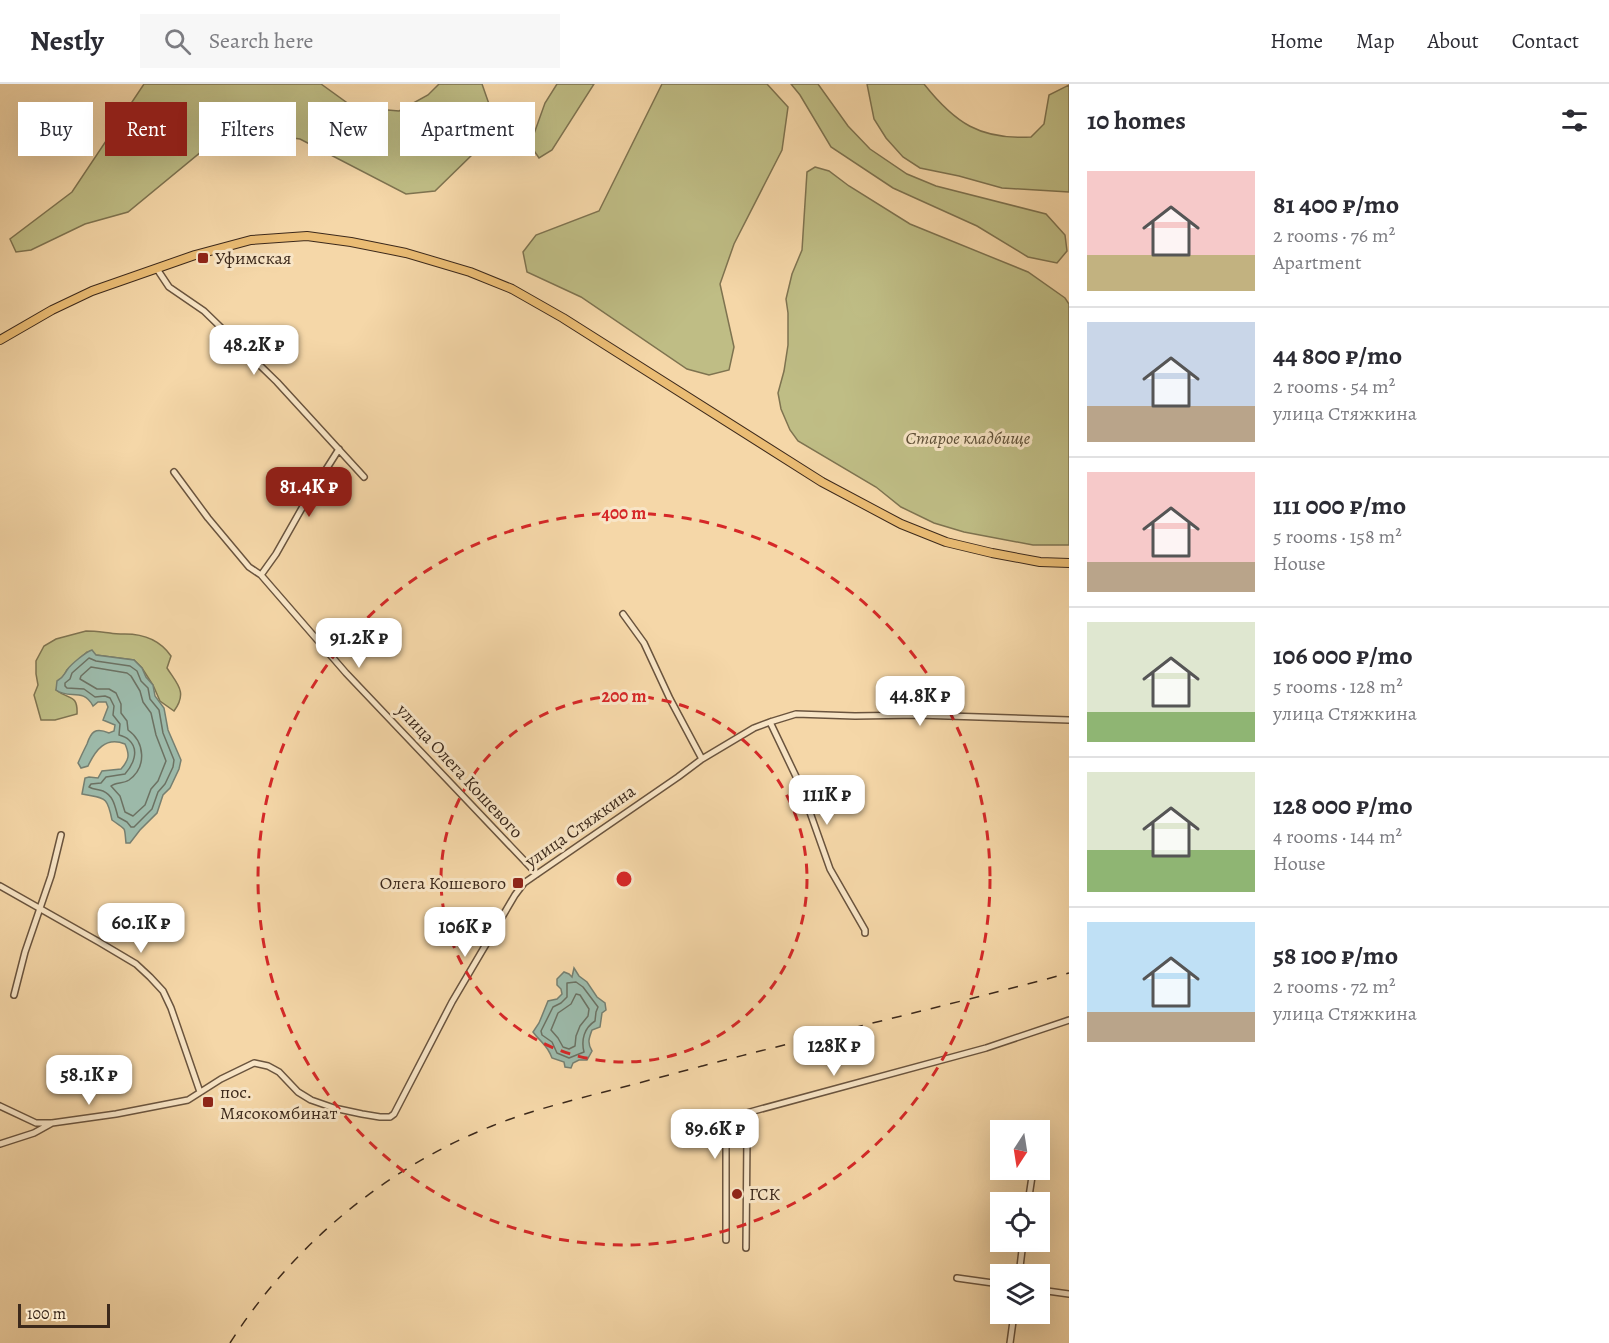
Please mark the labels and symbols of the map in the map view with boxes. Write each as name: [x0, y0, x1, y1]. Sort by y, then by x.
place label: Уфимская: [215, 246, 291, 270]
marker: Уфимская: [196, 251, 210, 265]
pin: 48.2K ₽: [199, 325, 309, 376]
park label: Старое кладбище: [906, 426, 1031, 450]
pin: 81.4K ₽: [254, 467, 364, 518]
text: 400 m: [602, 501, 646, 525]
pin: 91.2K ₽: [304, 618, 414, 669]
pin: 44.8K ₽: [865, 676, 975, 727]
text: 200 m: [601, 684, 647, 708]
street label: улица Олега Кошевого: [391, 698, 529, 843]
pin: 111K ₽: [778, 775, 876, 826]
street label: улица Стяжкина: [519, 779, 641, 874]
centre of rings: [614, 869, 634, 889]
place label: Олега Кошевого: [380, 871, 506, 895]
marker: Олега Кошевого: [511, 876, 525, 890]
pin: 60.1K ₽: [86, 903, 196, 954]
pin: 106K ₽: [416, 907, 514, 958]
pin: 128K ₽: [785, 1026, 883, 1077]
pin: 58.1K ₽: [34, 1055, 144, 1106]
place label: пос. Мясокомбинат: [220, 1080, 338, 1125]
marker: пос. Мясокомбинат: [201, 1095, 215, 1109]
pin: 89.6K ₽: [660, 1109, 770, 1160]
north arrow: [990, 1120, 1050, 1180]
place label: ГСК: [749, 1182, 781, 1206]
marker: ГСК: [730, 1187, 744, 1201]
scale bar: [18, 1301, 110, 1328]

